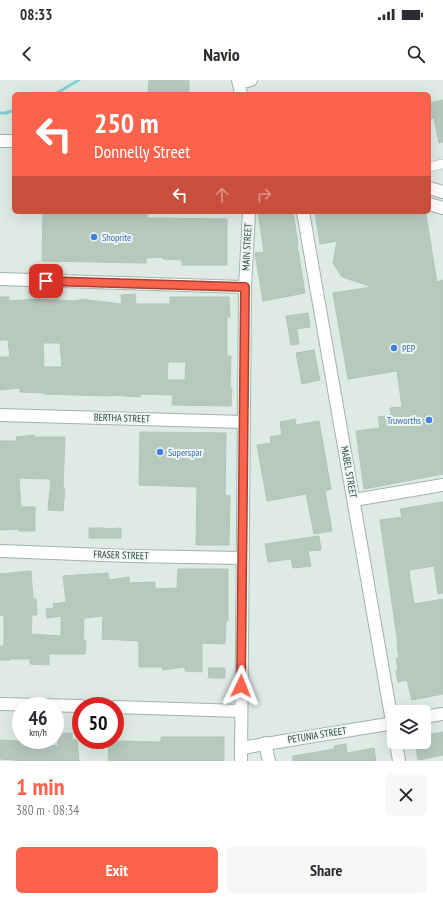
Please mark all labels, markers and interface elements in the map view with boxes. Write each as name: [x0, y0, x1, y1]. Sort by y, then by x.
text: 08:33: [20, 5, 52, 24]
icon: back: [16, 43, 38, 65]
text: Navio: [203, 43, 240, 66]
icon: search: [405, 43, 427, 65]
text: 250 m: [94, 104, 158, 141]
icon: left: [28, 108, 80, 160]
text: Donnelly Street: [94, 140, 190, 163]
icon: left: [169, 184, 191, 206]
icon: ahead: [211, 184, 233, 206]
icon: right: [253, 184, 275, 206]
street label: MAIN STREET: [239, 222, 255, 271]
place label: Shoprite: [102, 231, 131, 244]
marker: Shoprite: [89, 232, 99, 242]
pin: [29, 264, 63, 298]
icon: arrive: [35, 270, 57, 292]
place label: PEP: [402, 342, 416, 355]
marker: PEP: [389, 343, 399, 353]
street label: BERTHA STREET: [94, 411, 151, 425]
place label: Truworths: [387, 414, 422, 427]
marker: Truworths: [424, 415, 434, 425]
street label: MABEL STREET: [338, 445, 360, 500]
place label: Superspar: [168, 446, 203, 459]
marker: Superspar: [155, 447, 165, 457]
street label: FRASER STREET: [93, 548, 149, 562]
position arrow: [220, 665, 262, 707]
speed limit sign: 50: [72, 697, 124, 749]
text: 46: [28, 705, 48, 731]
map controls: [387, 705, 431, 749]
button: layers: [387, 705, 431, 749]
street label: PETUNIA STREET: [287, 724, 348, 746]
text: km/h: [29, 726, 47, 739]
text: 1 min: [16, 771, 64, 802]
button: close: [385, 774, 427, 816]
text: 380 m · 08:34: [16, 802, 79, 819]
button: Exit: [16, 847, 218, 893]
button: Share: [226, 847, 427, 893]

